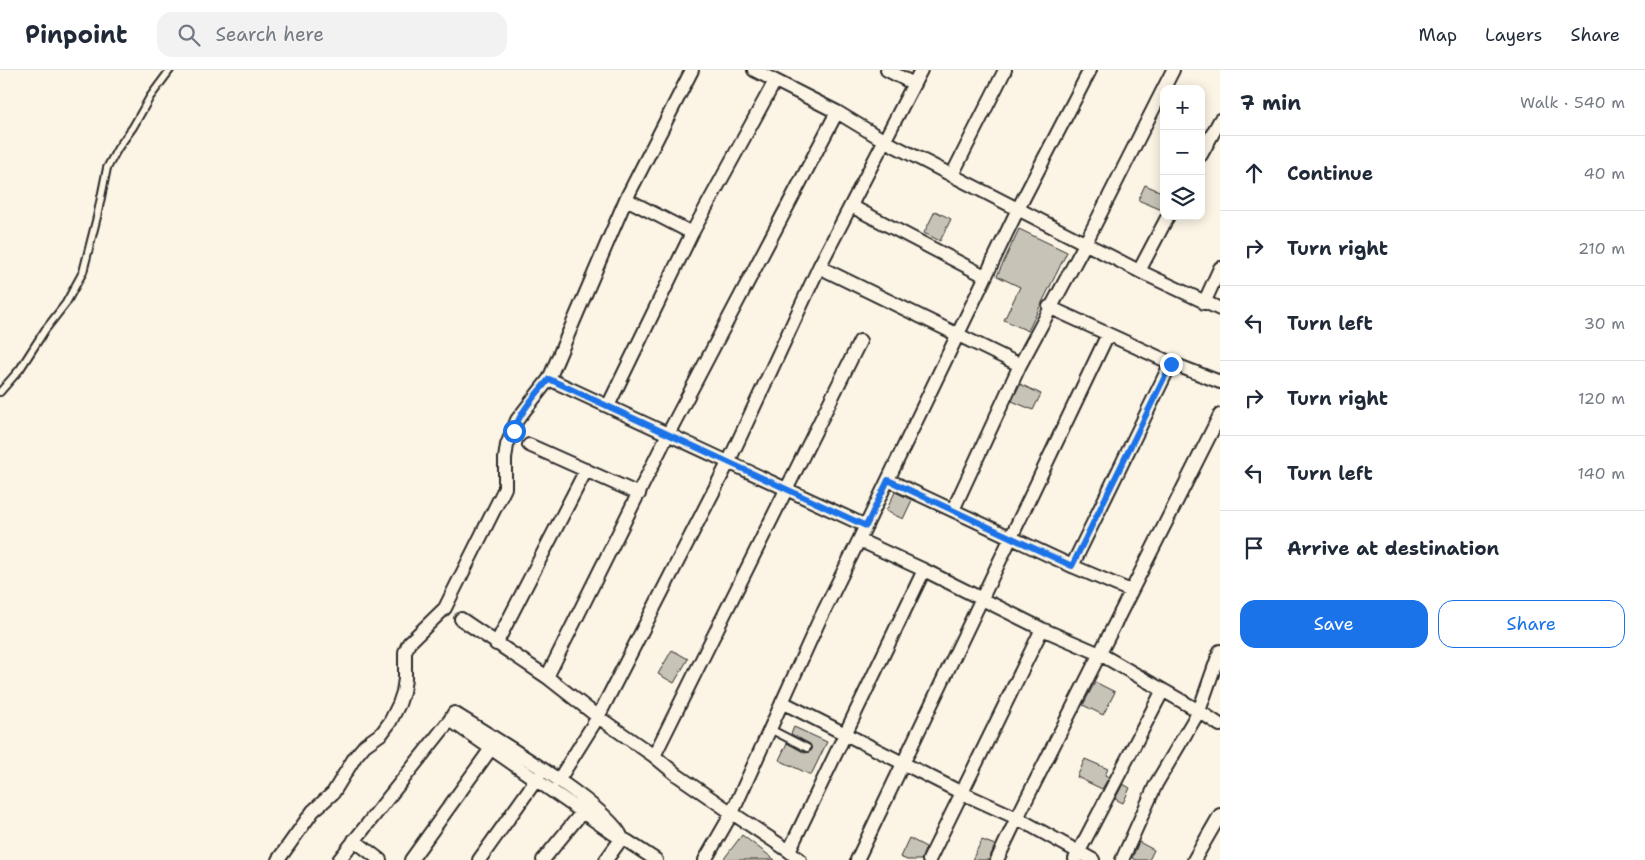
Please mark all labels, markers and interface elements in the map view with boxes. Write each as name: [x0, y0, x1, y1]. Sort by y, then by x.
search box: [157, 12, 507, 57]
text: Pinpoint: [25, 19, 127, 51]
icon: search: [175, 21, 203, 49]
text: Search here: [215, 22, 324, 47]
text: Map: [1419, 23, 1457, 47]
text: Layers: [1485, 23, 1542, 47]
text: Share: [1570, 23, 1620, 47]
map controls: [1160, 85, 1205, 220]
button: +: [1160, 85, 1205, 130]
text: 7 min: [1240, 89, 1301, 117]
text: Walk · 540 m: [1520, 92, 1625, 113]
button: −: [1160, 130, 1205, 175]
icon: ahead: [1240, 159, 1268, 187]
text: Continue: [1287, 161, 1373, 186]
text: 40 m: [1583, 163, 1625, 184]
button: layers: [1160, 175, 1205, 220]
icon: right: [1240, 234, 1268, 262]
text: Turn right: [1287, 236, 1388, 261]
text: 210 m: [1578, 238, 1625, 259]
icon: left: [1240, 309, 1268, 337]
text: Turn left: [1287, 311, 1373, 336]
text: 30 m: [1584, 313, 1625, 334]
route end: [1160, 353, 1183, 376]
icon: right: [1240, 384, 1268, 412]
text: Turn right: [1287, 386, 1388, 411]
text: 120 m: [1578, 388, 1625, 409]
route start: [503, 420, 526, 443]
icon: left: [1240, 459, 1268, 487]
text: Turn left: [1287, 461, 1373, 486]
text: 140 m: [1578, 463, 1625, 484]
icon: arrive: [1240, 534, 1268, 562]
text: Arrive at destination: [1287, 536, 1499, 561]
button: Save: [1240, 600, 1428, 648]
button: Share: [1438, 600, 1625, 648]

